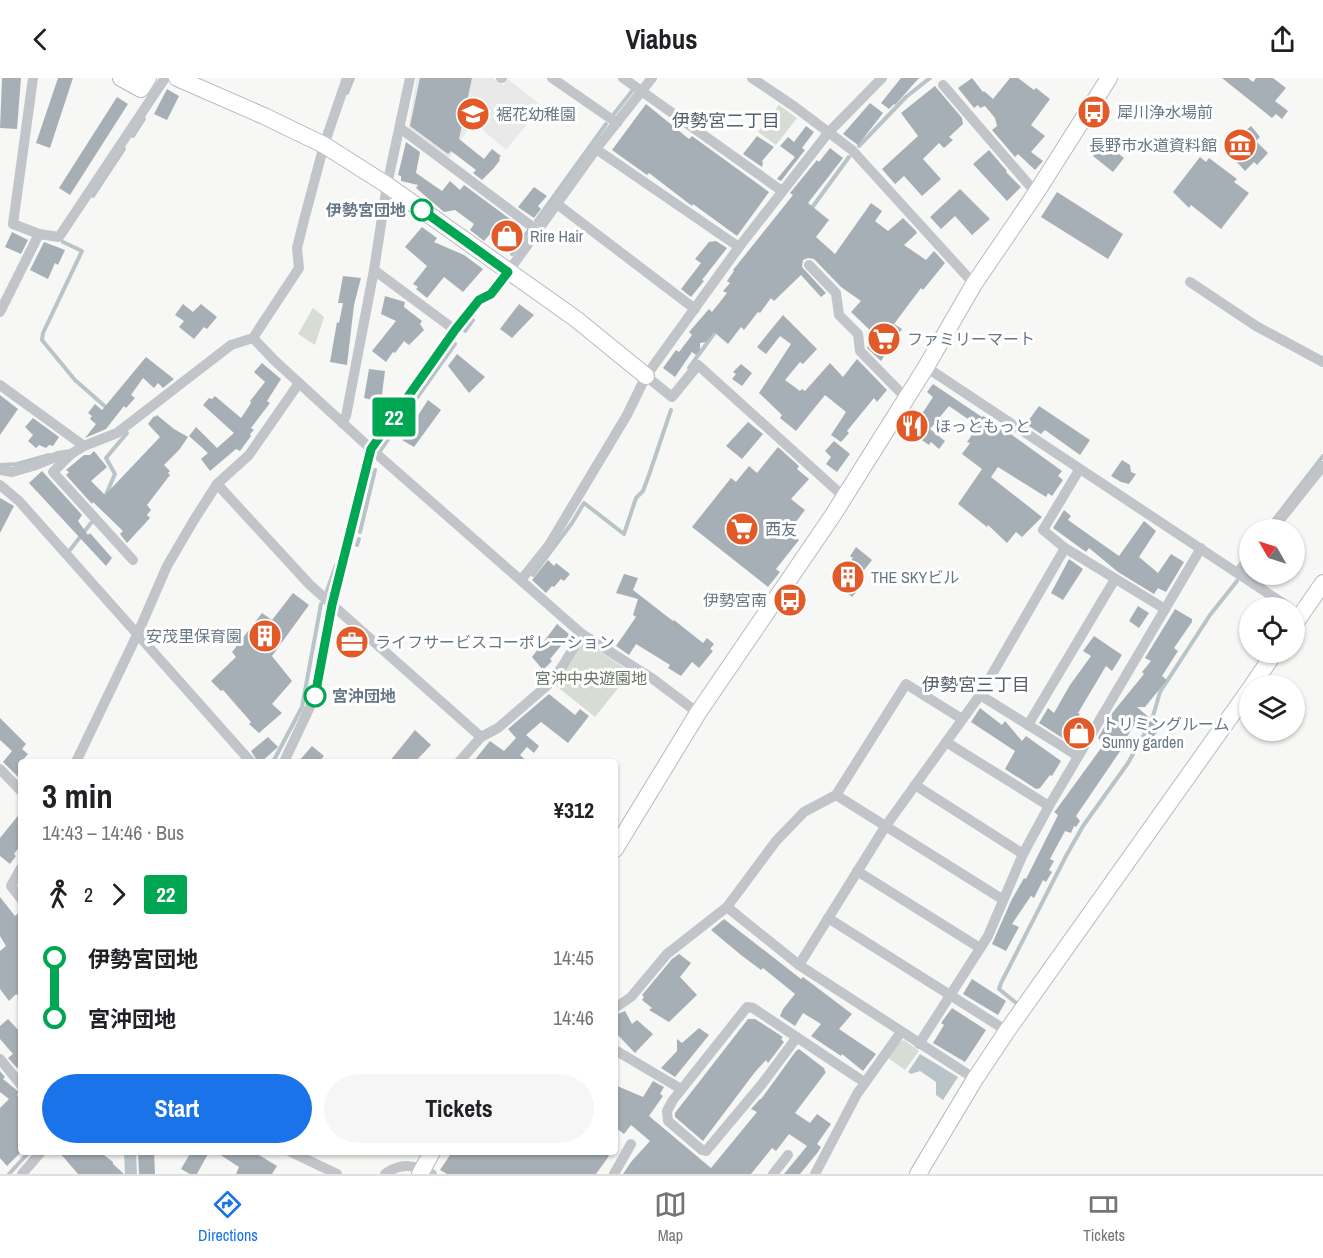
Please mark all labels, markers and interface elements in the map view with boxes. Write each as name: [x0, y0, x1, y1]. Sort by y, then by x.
text: Viabus: [625, 21, 698, 57]
icon: back: [24, 23, 57, 56]
icon: share: [1266, 23, 1299, 56]
bus stop icon: 犀川浄水場前: [1076, 94, 1112, 130]
school or university icon: 裾花幼稚園: [455, 96, 491, 132]
place label: 犀川浄水場前: [1117, 101, 1213, 123]
place label: 裾花幼稚園: [496, 103, 576, 125]
district label: 伊勢宮二丁目: [672, 108, 780, 133]
museum icon: 長野市水道資料館: [1222, 127, 1258, 163]
place label: 長野市水道資料館: [1089, 134, 1217, 156]
place label: 伊勢宮団地: [325, 199, 406, 221]
marker: 伊勢宮団地: [411, 199, 433, 221]
shop icon: Rire Hair: [489, 218, 525, 254]
place label: Rire Hair: [530, 225, 584, 247]
supermarket icon: ファミリーマート: [866, 321, 902, 357]
place label: ファミリーマート: [907, 328, 1035, 350]
line badge: 22: [367, 398, 421, 436]
text: 22: [384, 403, 404, 432]
restaurant icon: ほっともっと: [894, 408, 930, 444]
place label: ほっともっと: [935, 415, 1031, 437]
supermarket icon: 西友: [724, 511, 760, 547]
place label: 西友: [765, 518, 797, 540]
north arrow: [1239, 519, 1305, 585]
map controls: [1239, 519, 1305, 741]
building icon: THE SKYビル: [830, 559, 866, 595]
place label: THE SKYビル: [871, 566, 959, 588]
bus stop icon: 伊勢宮南: [772, 582, 808, 618]
place label: 伊勢宮南: [703, 589, 767, 611]
button: locate: [1239, 597, 1305, 663]
building icon: 安茂里保育園: [247, 618, 283, 654]
office icon: ライフサービスコーポレーション: [334, 624, 370, 660]
place label: 安茂里保育園: [146, 625, 242, 647]
place label: ライフサービスコーポレーション: [375, 631, 615, 653]
park label: 宮沖中央遊園地: [535, 667, 647, 689]
district label: 伊勢宮三丁目: [922, 672, 1030, 697]
button: layers: [1239, 675, 1305, 741]
marker: 宮沖団地: [304, 685, 326, 707]
place label: 宮沖団地: [332, 685, 396, 707]
place label: トリミングルーム Sunny garden: [1102, 713, 1230, 753]
shop icon: トリミングルーム Sunny garden: [1061, 715, 1097, 751]
text: 3 min: [42, 774, 113, 818]
text: ¥312: [554, 795, 594, 825]
text: 14:43 – 14:46 · Bus: [42, 819, 184, 846]
icon: walk: [42, 878, 75, 911]
icon: forward: [102, 878, 135, 911]
text: 22: [156, 880, 175, 909]
text: 2: [84, 881, 93, 908]
text: 伊勢宮団地: [88, 944, 198, 974]
text: 14:45: [553, 944, 594, 971]
text: 宮沖団地: [88, 1004, 176, 1034]
text: 14:46: [553, 1004, 594, 1031]
button: Start: [42, 1074, 312, 1143]
button: Tickets: [324, 1074, 594, 1143]
tab: Directions: [198, 1188, 258, 1246]
tab: Map: [654, 1188, 687, 1246]
tab: Tickets: [1083, 1188, 1125, 1246]

